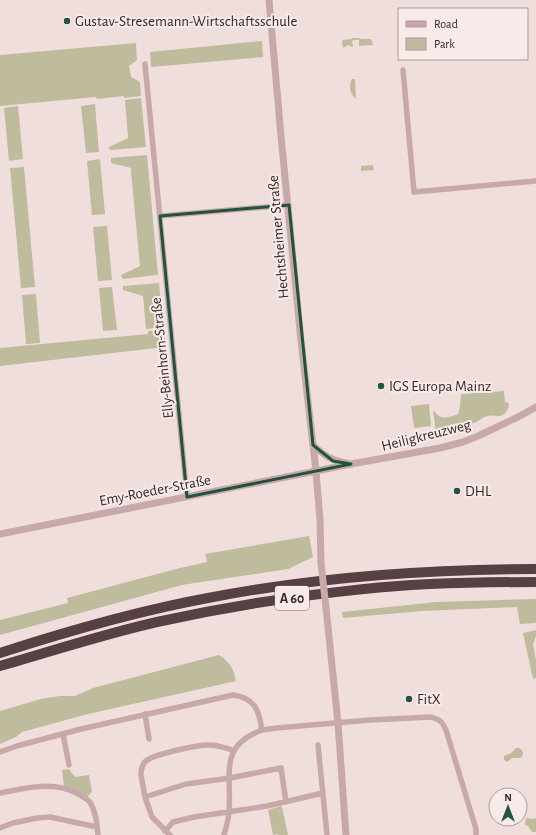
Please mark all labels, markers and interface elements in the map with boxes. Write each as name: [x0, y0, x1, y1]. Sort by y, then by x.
legend: [398, 8, 528, 60]
place label: Gustav-Stresemann-Wirtschaftsschule: [75, 14, 298, 29]
marker: Gustav-Stresemann-Wirtschaftsschule: [62, 16, 72, 26]
text: Road: [434, 18, 458, 30]
text: Park: [434, 38, 455, 50]
street label: Hechtsheimer Straße: [266, 174, 291, 299]
street label: Elly-Beinhorn-Straße: [149, 297, 176, 419]
place label: IGS Europa Mainz: [389, 379, 491, 394]
marker: IGS Europa Mainz: [376, 381, 386, 391]
street label: Heiligkreuzweg: [380, 417, 473, 454]
street label: Emy-Roeder-Straße: [98, 472, 212, 509]
place label: DHL: [465, 484, 492, 499]
marker: DHL: [452, 486, 462, 496]
road number: A 60: [275, 586, 309, 610]
place label: FitX: [417, 692, 441, 707]
marker: FitX: [404, 694, 414, 704]
north arrow: [488, 787, 528, 827]
text: N: [504, 792, 512, 803]

